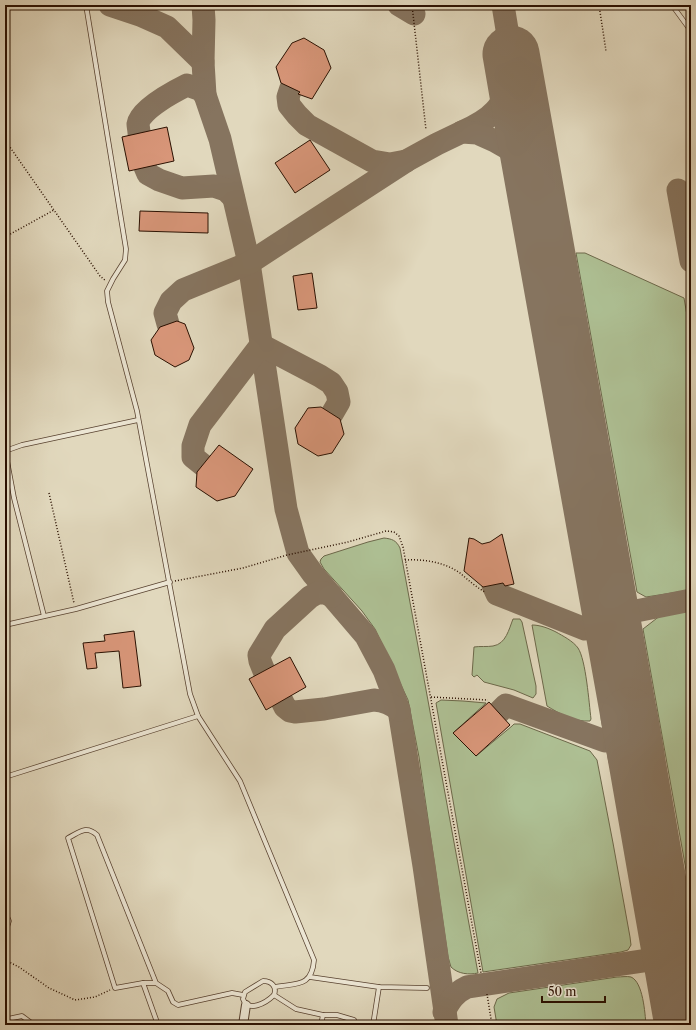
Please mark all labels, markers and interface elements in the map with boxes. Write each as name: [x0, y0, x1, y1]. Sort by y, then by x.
scale bar: [542, 978, 605, 1004]
text: 50 m: [548, 984, 577, 999]

